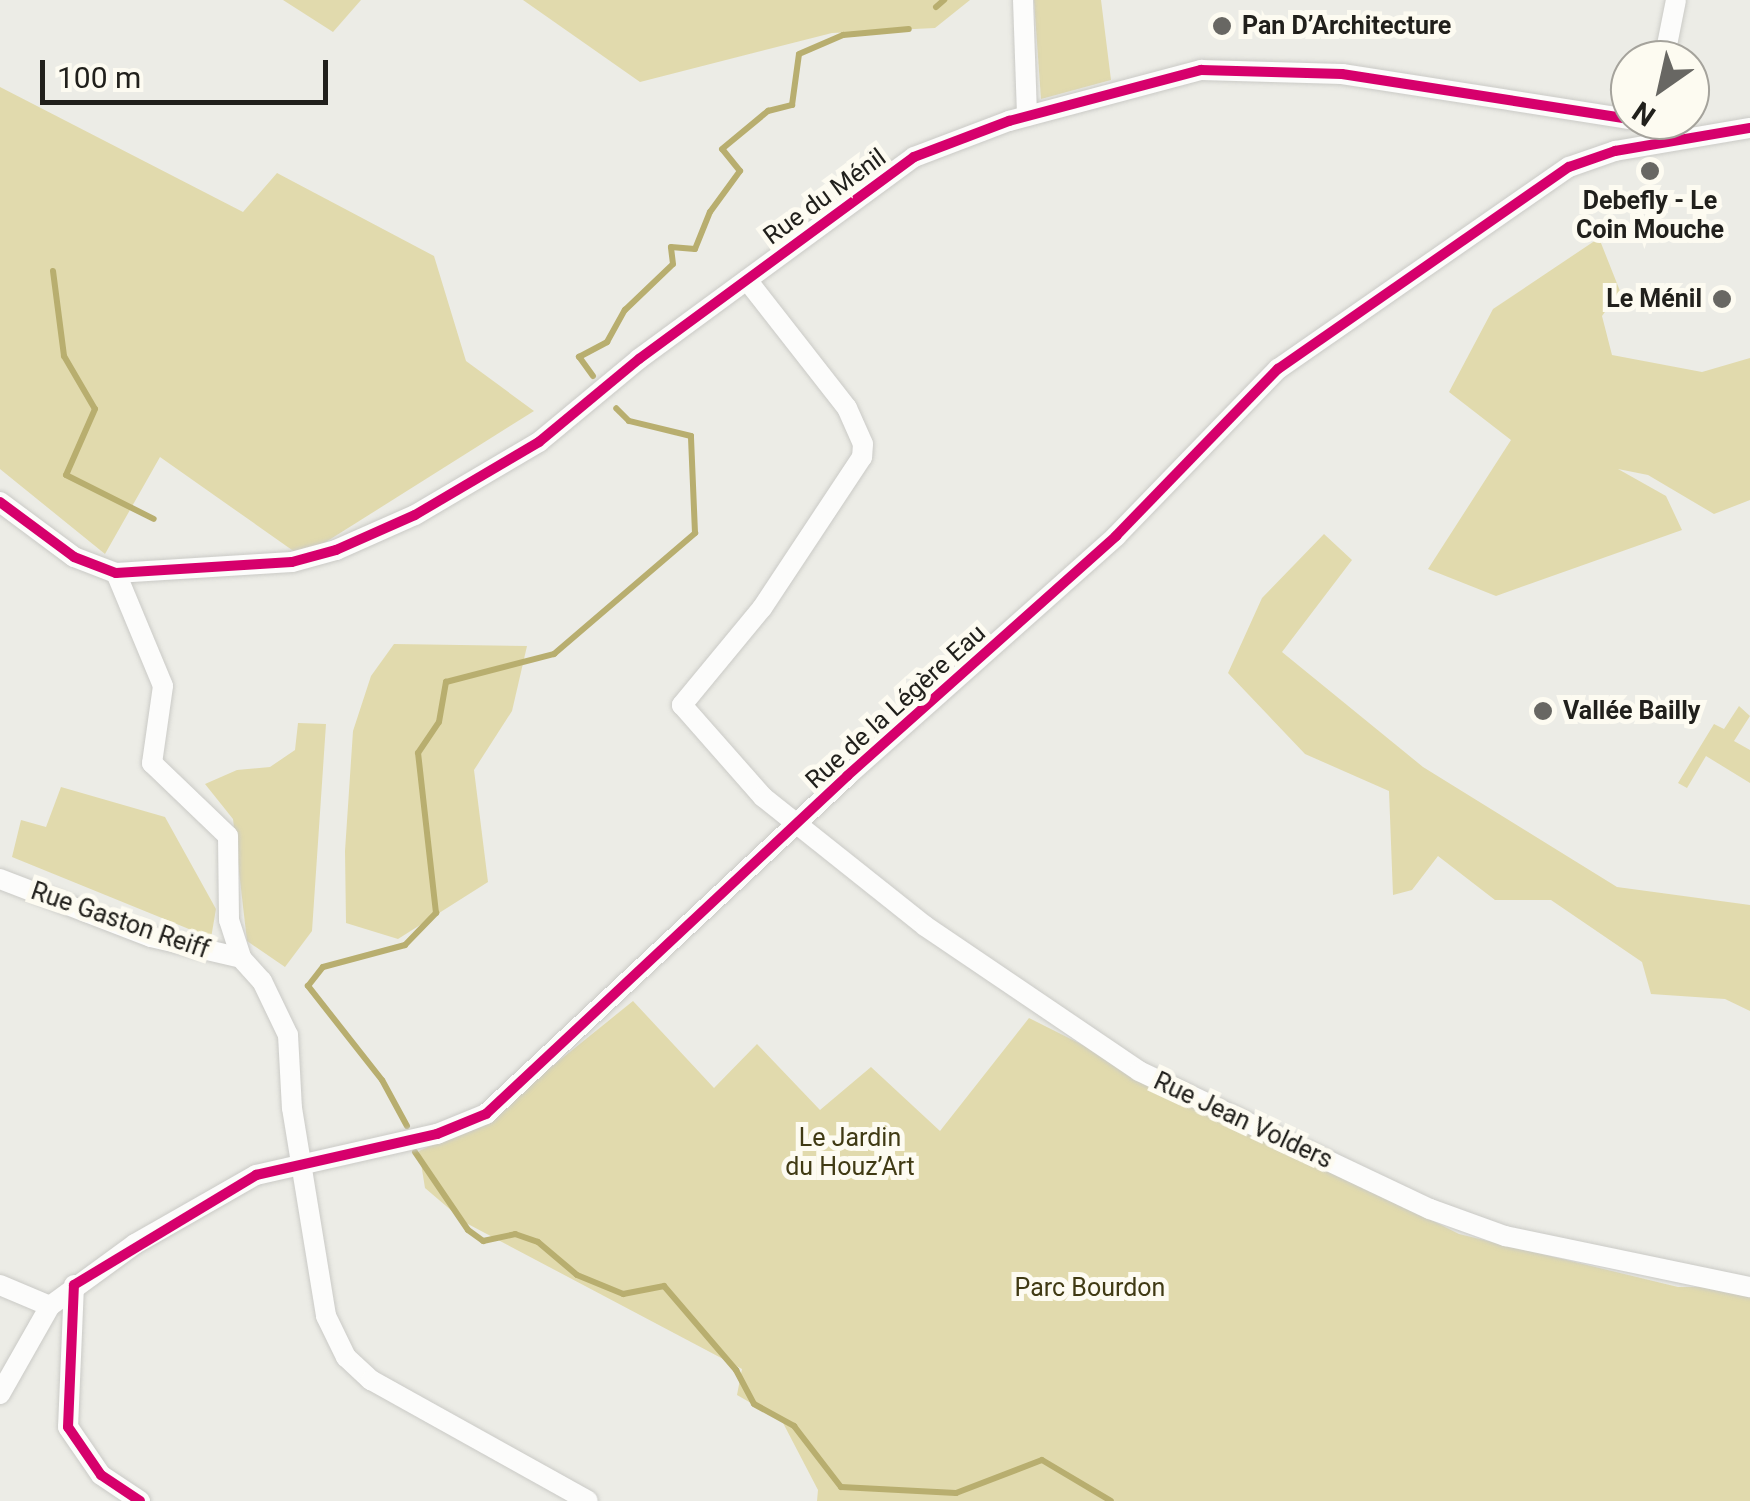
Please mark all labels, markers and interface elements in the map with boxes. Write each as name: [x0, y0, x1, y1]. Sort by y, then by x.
place label: Pan D’Architecture: [1242, 11, 1451, 41]
marker: Pan D’Architecture: [1211, 15, 1233, 37]
scale bar: [45, 40, 332, 102]
north arrow: [1610, 40, 1710, 140]
text: 100 m: [57, 60, 141, 95]
text: N: [1627, 94, 1661, 133]
street label: Rue du Ménil: [758, 143, 892, 251]
marker: Debefly - Le Coin Mouche: [1639, 160, 1661, 182]
place label: Debefly - Le Coin Mouche: [1576, 187, 1724, 246]
place label: Le Ménil: [1606, 284, 1702, 314]
marker: Le Ménil: [1711, 288, 1733, 310]
street label: Rue de la Légère Eau: [800, 618, 992, 796]
place label: Vallée Bailly: [1563, 696, 1700, 726]
marker: Vallée Bailly: [1532, 700, 1554, 722]
street label: Rue Gaston Reiff: [27, 876, 213, 966]
street label: Rue Jean Volders: [1149, 1066, 1337, 1176]
park label: Le Jardin du Houz’Art: [785, 1124, 915, 1183]
park label: Parc Bourdon: [1015, 1273, 1165, 1303]

